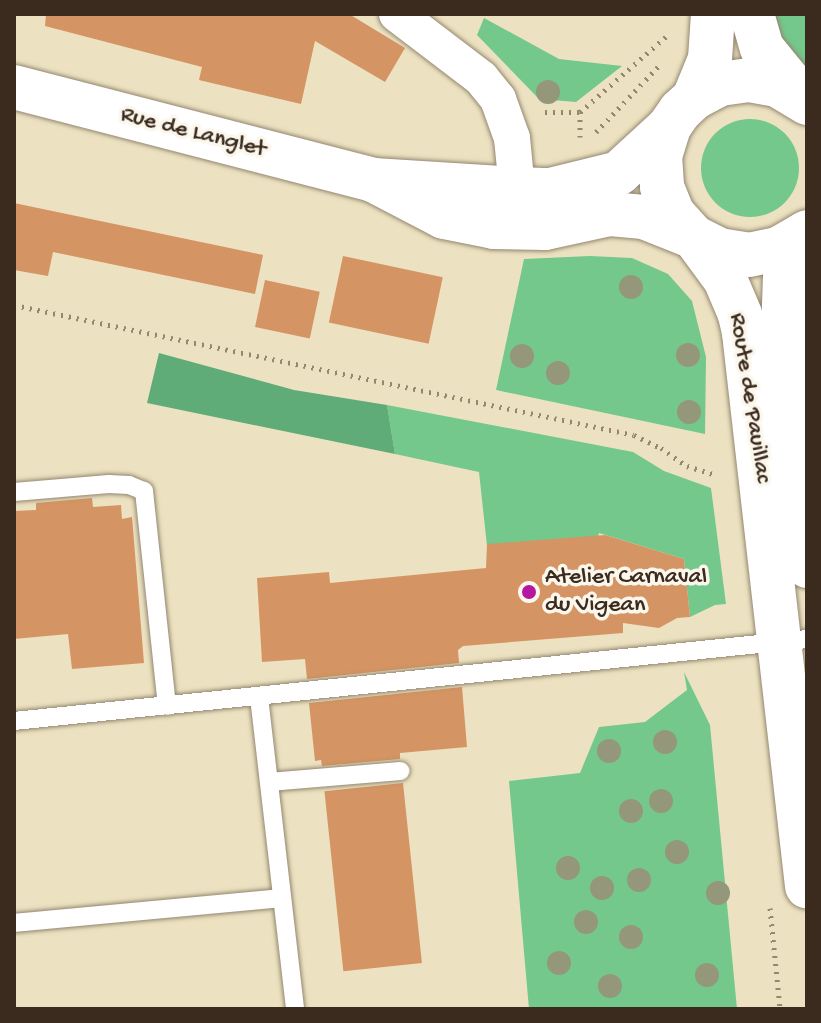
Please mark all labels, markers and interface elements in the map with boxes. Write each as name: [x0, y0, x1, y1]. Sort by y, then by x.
street label: Rue de Langlet: [117, 101, 269, 165]
street label: Route de Pauillac: [721, 311, 777, 485]
place label: Atelier Carnaval du Vigean: [545, 564, 707, 620]
marker: Atelier Carnaval du Vigean: [520, 583, 538, 601]

